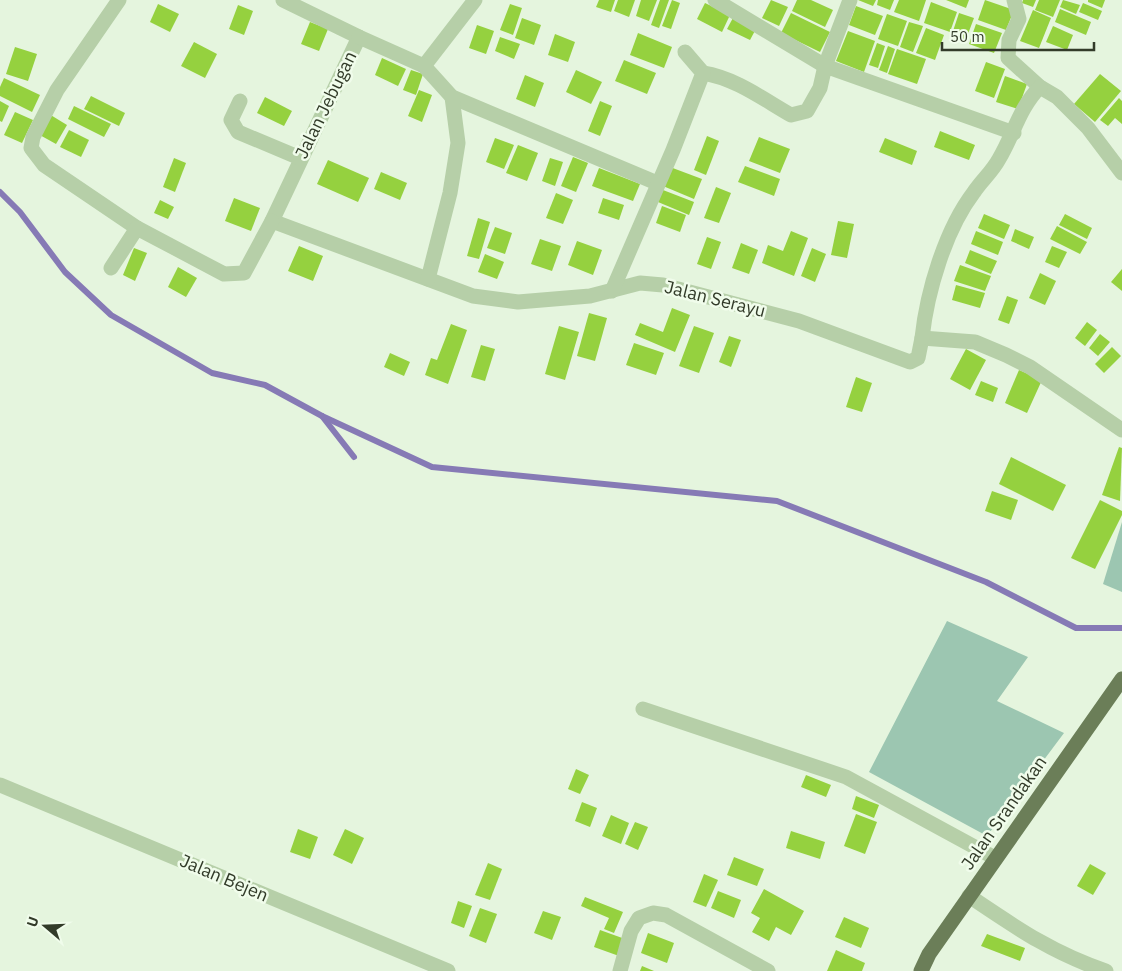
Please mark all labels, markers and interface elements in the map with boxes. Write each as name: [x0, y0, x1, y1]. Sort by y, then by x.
scale bar: [942, 20, 1094, 52]
text: 50 m: [950, 27, 985, 46]
street label: Jalan Jebugan: [290, 47, 361, 162]
street label: Jalan Serayu: [662, 275, 768, 322]
street label: Jalan Srandakan: [956, 751, 1051, 874]
street label: Jalan Bejen: [176, 849, 272, 906]
north arrow: [20, 901, 70, 951]
text: U: [23, 914, 43, 929]

